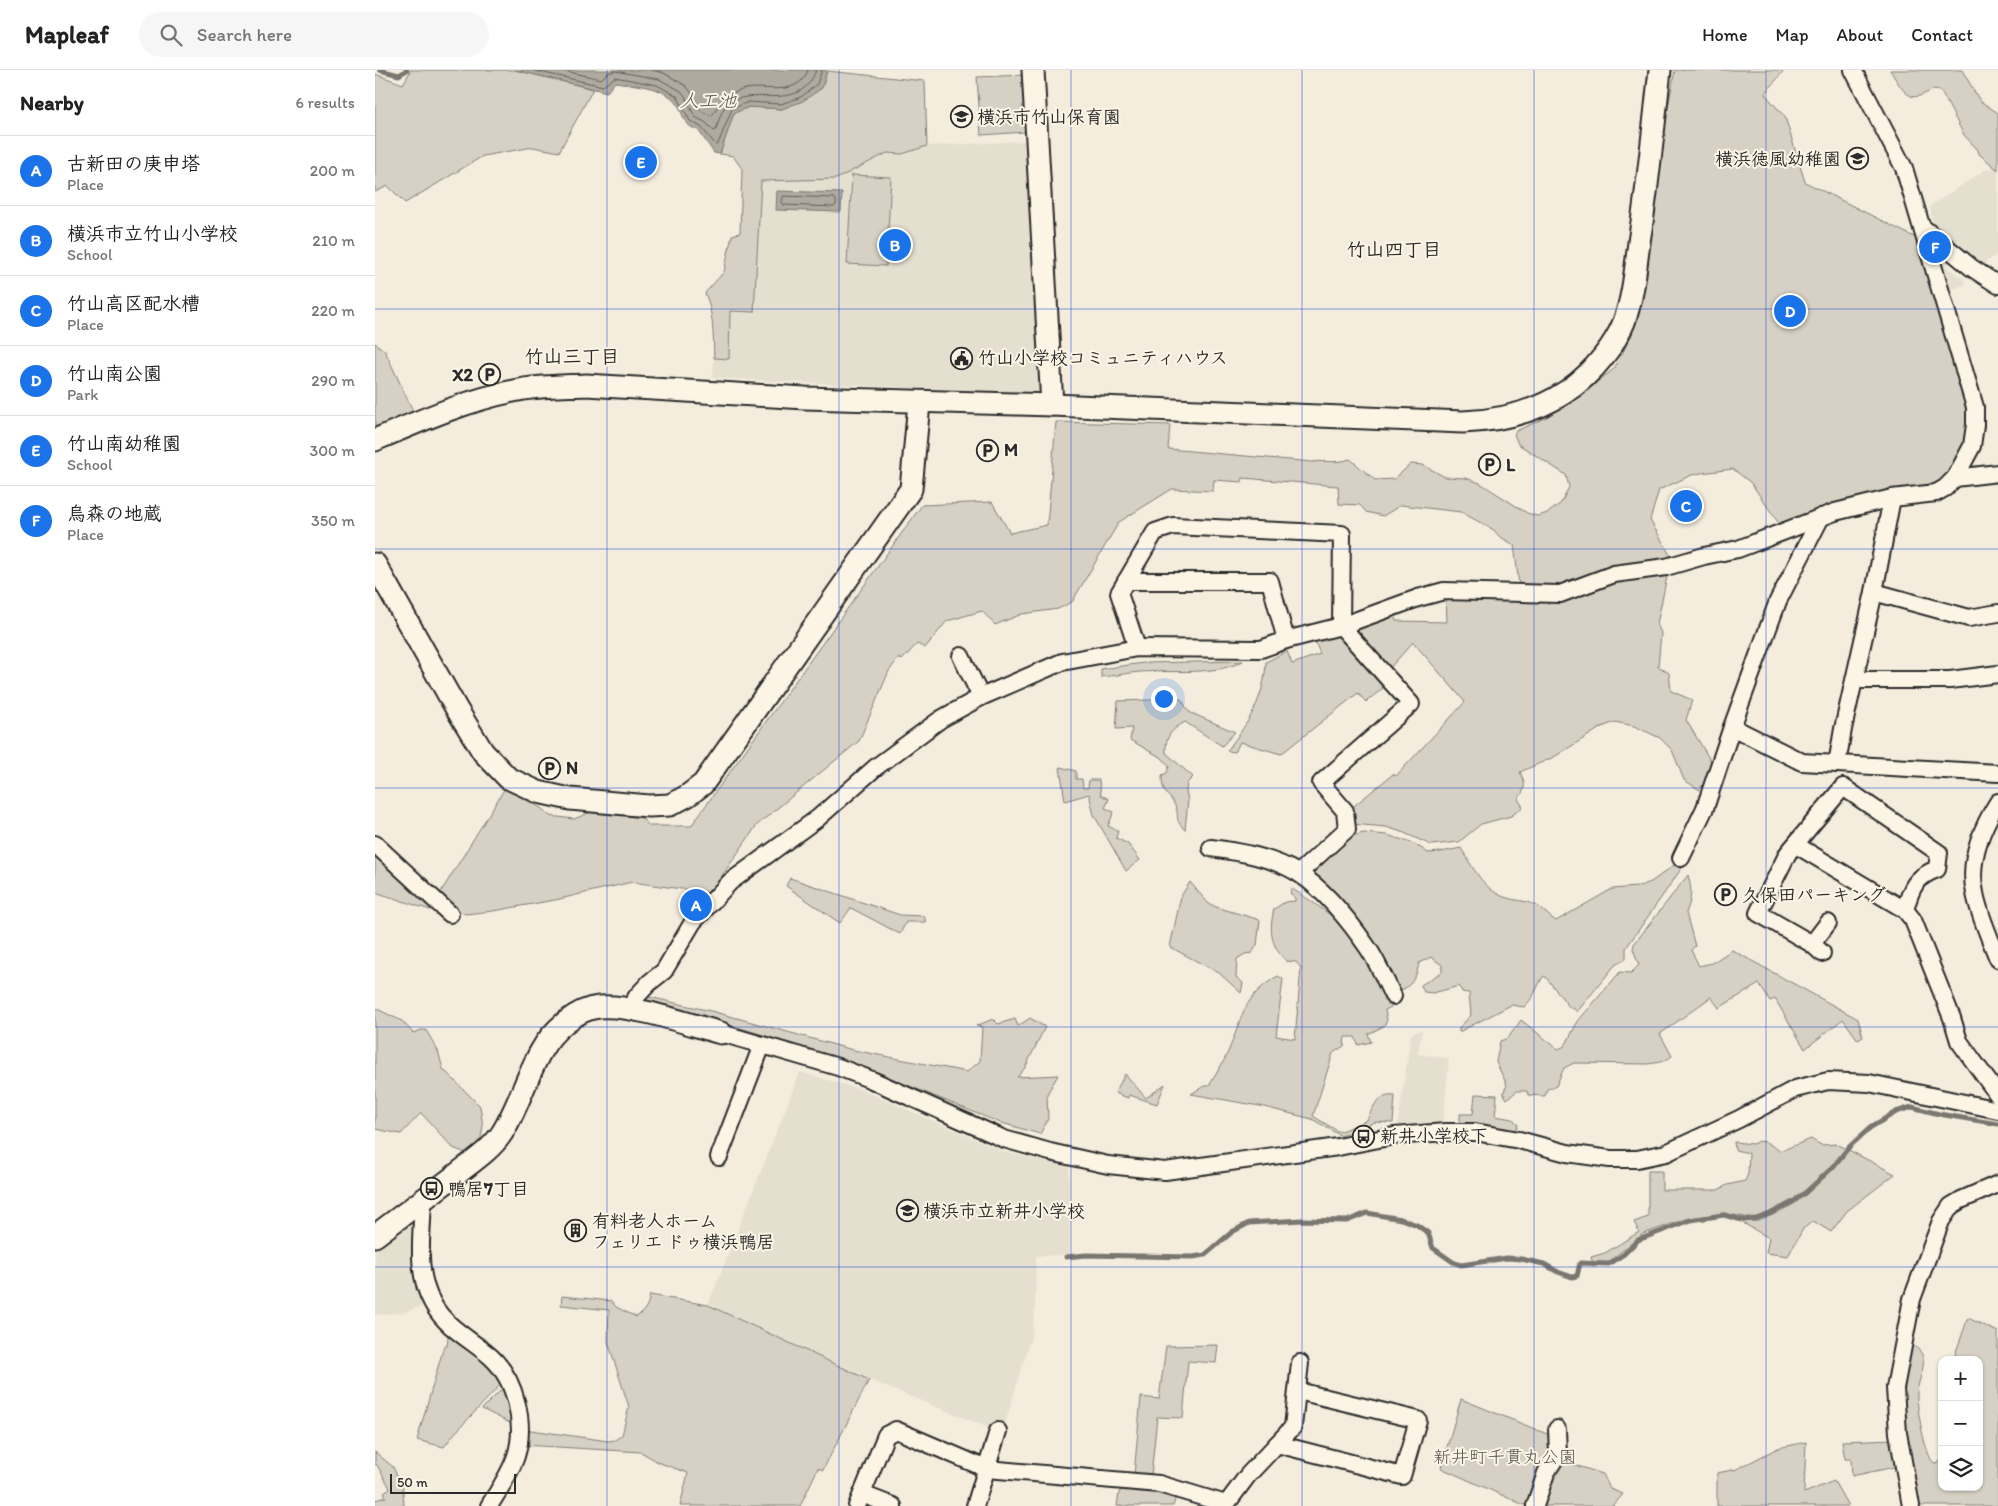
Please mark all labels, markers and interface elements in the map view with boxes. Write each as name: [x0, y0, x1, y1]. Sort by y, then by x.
search box: [139, 12, 489, 57]
text: Mapleaf: [25, 20, 109, 49]
icon: search: [157, 21, 185, 49]
text: Search here: [197, 23, 292, 46]
text: Home: [1702, 24, 1748, 46]
text: Map: [1776, 24, 1809, 46]
text: About: [1837, 24, 1883, 46]
text: Contact: [1911, 24, 1973, 46]
water label: 人工池: [679, 89, 737, 112]
text: Nearby: [20, 90, 84, 115]
text: 6 results: [295, 93, 355, 112]
school or university icon: 横浜市竹山保育園: [949, 105, 973, 129]
place label: 横浜市竹山保育園: [977, 106, 1121, 128]
pin: E: [625, 143, 657, 181]
school or university icon: 横浜徳風幼稚園: [1845, 147, 1869, 171]
place label: 横浜徳風幼稚園: [1715, 148, 1841, 170]
text: 古新田の庚申塔: [67, 152, 200, 175]
text: A: [31, 161, 41, 180]
text: 200 m: [310, 161, 355, 180]
text: Place: [67, 175, 104, 194]
text: 横浜市立竹山小学校: [67, 222, 238, 245]
pin: B: [879, 226, 911, 264]
pin: F: [1919, 228, 1951, 266]
text: B: [31, 231, 41, 250]
text: 210 m: [312, 231, 355, 250]
district label: 竹山四丁目: [1346, 238, 1442, 261]
text: School: [67, 245, 113, 264]
text: 竹山高区配水槽: [67, 292, 200, 315]
pin: D: [1774, 292, 1806, 330]
text: C: [31, 301, 41, 320]
text: 220 m: [311, 301, 355, 320]
text: Place: [67, 315, 104, 334]
district label: 竹山三丁目: [524, 345, 620, 368]
public building icon: 竹山小学校コミュニティハウス: [950, 346, 974, 370]
place label: 竹山小学校コミュニティハウス: [978, 347, 1228, 369]
text: 竹山南公園: [67, 362, 162, 385]
parking icon: X2: [477, 363, 501, 387]
place label: X2: [452, 364, 474, 386]
text: D: [31, 371, 41, 390]
text: 290 m: [311, 371, 355, 390]
text: Park: [67, 385, 98, 404]
text: 竹山南幼稚園: [67, 432, 181, 455]
parking icon: M: [976, 438, 1000, 462]
place label: M: [1004, 439, 1018, 461]
text: E: [32, 441, 40, 460]
text: 300 m: [310, 441, 355, 460]
parking icon: L: [1478, 453, 1502, 477]
place label: L: [1506, 454, 1516, 476]
text: School: [67, 455, 113, 474]
pin: C: [1670, 487, 1702, 525]
text: 烏森の地蔵: [67, 502, 162, 525]
text: F: [32, 511, 40, 530]
text: 350 m: [311, 511, 355, 530]
text: Place: [67, 525, 104, 544]
your location: [1151, 686, 1177, 712]
parking icon: N: [538, 756, 562, 780]
place label: N: [566, 757, 578, 779]
parking icon: 久保田パーキング: [1714, 883, 1738, 907]
place label: 久保田パーキング: [1742, 884, 1886, 906]
pin: A: [680, 886, 712, 924]
bus stop icon: 新井小学校下: [1352, 1124, 1376, 1148]
place label: 新井小学校下: [1380, 1125, 1488, 1147]
bus stop icon: 鴨居7丁目: [420, 1177, 444, 1201]
place label: 鴨居7丁目: [448, 1178, 529, 1200]
school or university icon: 横浜市立新井小学校: [895, 1199, 919, 1223]
place label: 横浜市立新井小学校: [923, 1200, 1085, 1222]
place label: 有料老人ホーム フェリエ ドゥ横浜鴨居: [592, 1210, 775, 1253]
building icon: 有料老人ホーム フェリエ ドゥ横浜鴨居: [564, 1219, 588, 1243]
map controls: [1938, 1356, 1983, 1491]
button: +: [1938, 1356, 1983, 1401]
button: −: [1938, 1401, 1983, 1446]
park label: 新井町千貫丸公園: [1433, 1446, 1577, 1468]
button: layers: [1938, 1446, 1983, 1491]
scale bar: [390, 1471, 516, 1494]
text: 50 m: [397, 1474, 428, 1491]

